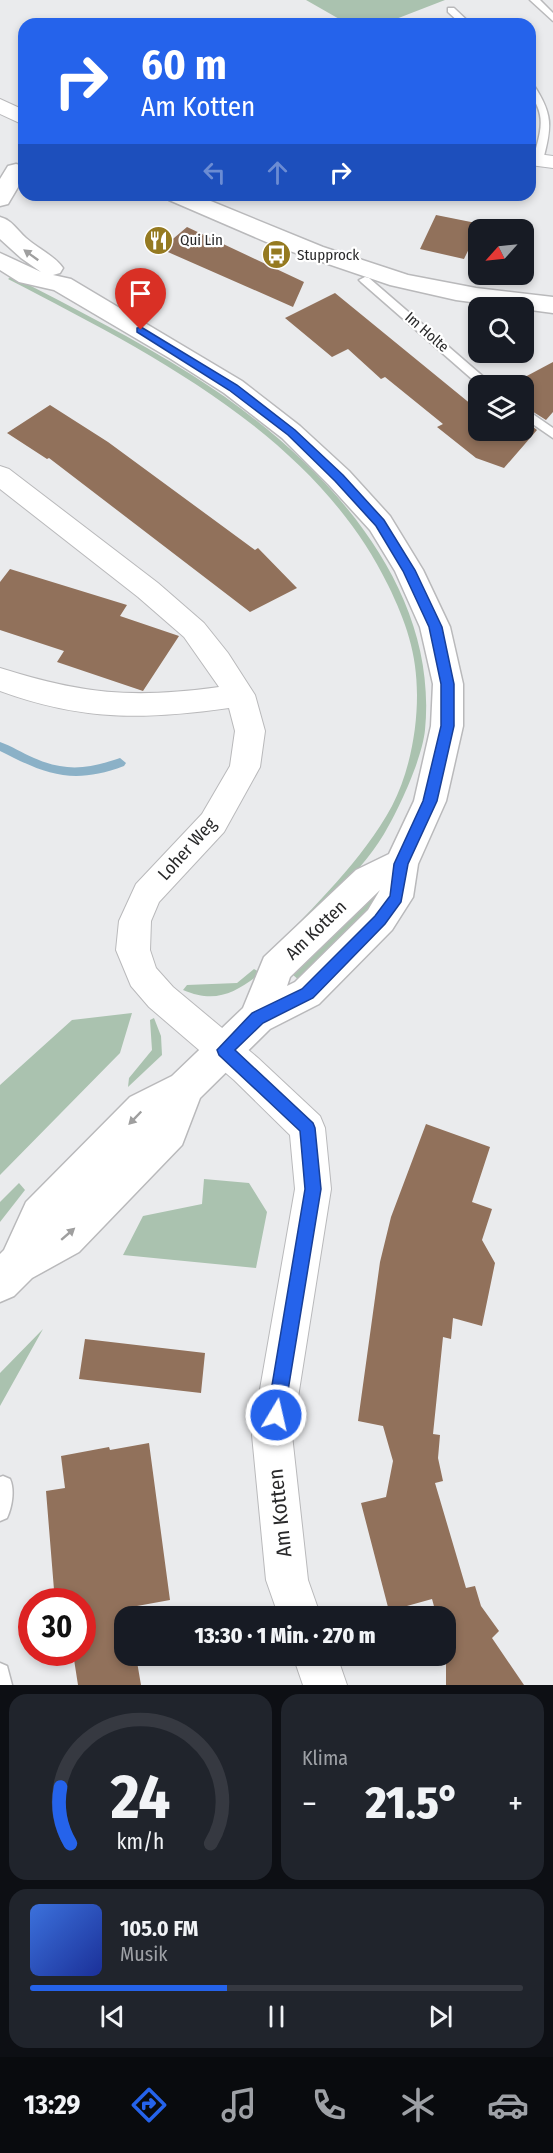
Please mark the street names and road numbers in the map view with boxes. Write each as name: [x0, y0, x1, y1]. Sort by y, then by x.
street label: Im Holte: [401, 308, 453, 356]
street label: Loher Weg: [153, 813, 221, 885]
street label: Am Kotten: [281, 896, 351, 964]
street label: Am Kotten: [262, 1467, 298, 1559]

